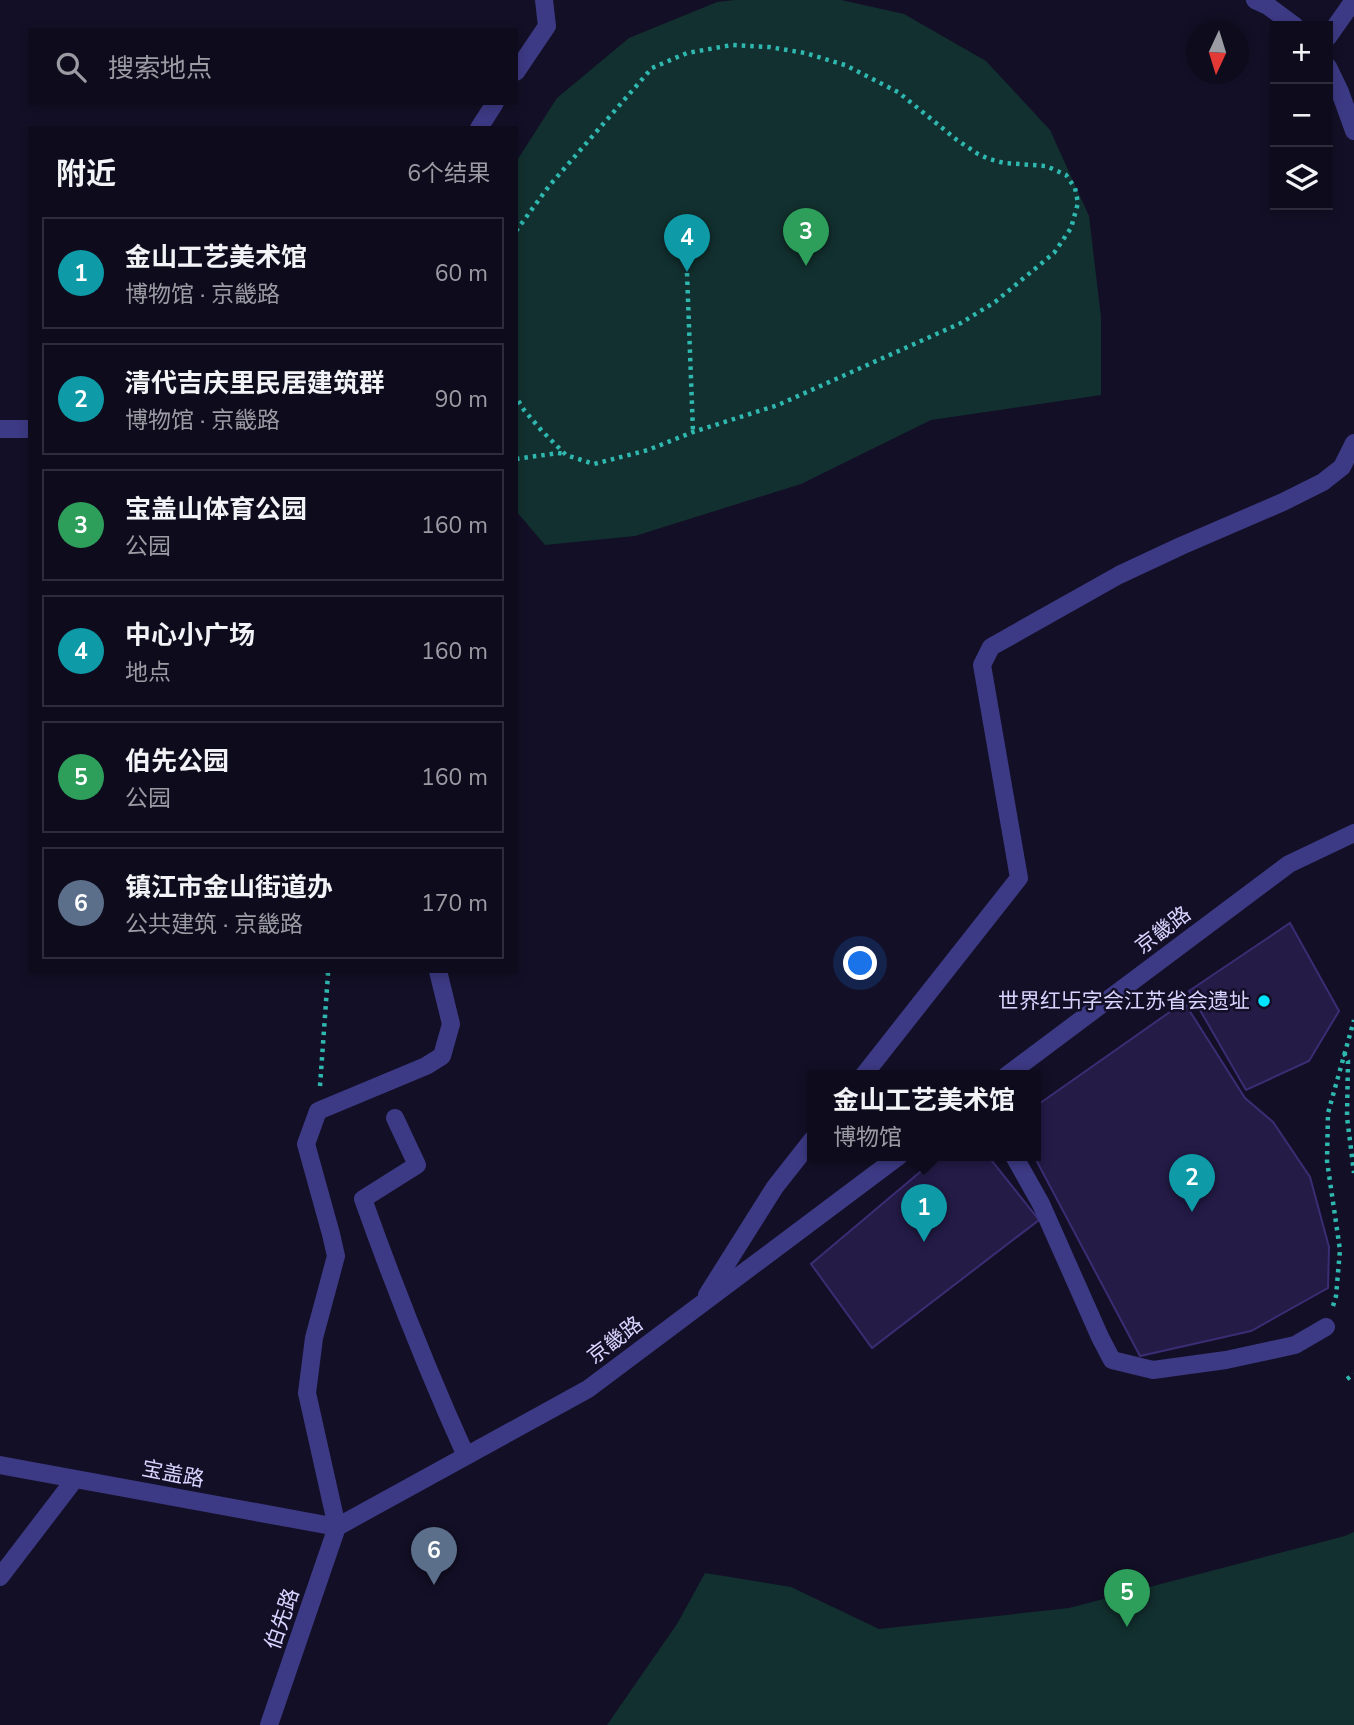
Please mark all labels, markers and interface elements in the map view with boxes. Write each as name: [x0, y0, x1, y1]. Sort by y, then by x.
north arrow: [1186, 21, 1249, 84]
map controls: [1270, 21, 1333, 210]
button: +: [1270, 21, 1333, 84]
search box: [28, 28, 518, 105]
icon: search: [52, 48, 90, 86]
text: 搜索地点: [108, 51, 212, 86]
button: −: [1270, 84, 1333, 147]
button: layers: [1270, 147, 1333, 210]
text: 附近: [56, 154, 116, 195]
text: 6个结果: [407, 158, 490, 189]
pin: 3: [783, 208, 829, 266]
pin: 4: [664, 214, 710, 272]
text: 金山工艺美术馆: [125, 240, 307, 275]
text: 1: [74, 258, 88, 289]
text: 60 m: [435, 258, 488, 289]
text: 博物馆 · 京畿路: [125, 279, 280, 310]
text: 清代吉庆里民居建筑群: [125, 366, 385, 401]
text: 2: [74, 384, 88, 415]
text: 90 m: [435, 384, 488, 415]
text: 博物馆 · 京畿路: [125, 405, 280, 436]
text: 宝盖山体育公园: [125, 492, 307, 527]
text: 3: [74, 510, 88, 541]
text: 160 m: [421, 510, 488, 541]
text: 公园: [125, 531, 171, 562]
text: 中心小广场: [125, 618, 255, 653]
text: 4: [74, 636, 88, 667]
text: 160 m: [421, 636, 488, 667]
text: 地点: [125, 657, 171, 688]
text: 伯先公园: [125, 744, 229, 779]
text: 5: [74, 762, 88, 793]
text: 160 m: [421, 762, 488, 793]
text: 公园: [125, 783, 171, 814]
text: 镇江市金山街道办: [125, 870, 333, 905]
text: 6: [74, 888, 88, 919]
text: 170 m: [421, 888, 488, 919]
street label: 京畿路: [1129, 900, 1197, 960]
text: 公共建筑 · 京畿路: [125, 909, 303, 940]
your location: [843, 946, 877, 980]
place label: 世界红卐字会江苏省会遗址: [998, 987, 1250, 1015]
marker: 世界红卐字会江苏省会遗址: [1256, 993, 1272, 1009]
popup: [807, 1070, 1041, 1161]
text: 金山工艺美术馆: [833, 1083, 1015, 1118]
text: 博物馆: [833, 1122, 902, 1153]
pin: 2: [1169, 1154, 1215, 1212]
pin: 1: [901, 1184, 947, 1242]
street label: 京畿路: [581, 1310, 649, 1370]
street label: 宝盖路: [139, 1454, 207, 1494]
pin: 6: [411, 1527, 457, 1585]
pin: 5: [1104, 1569, 1150, 1627]
street label: 伯先路: [259, 1585, 305, 1653]

